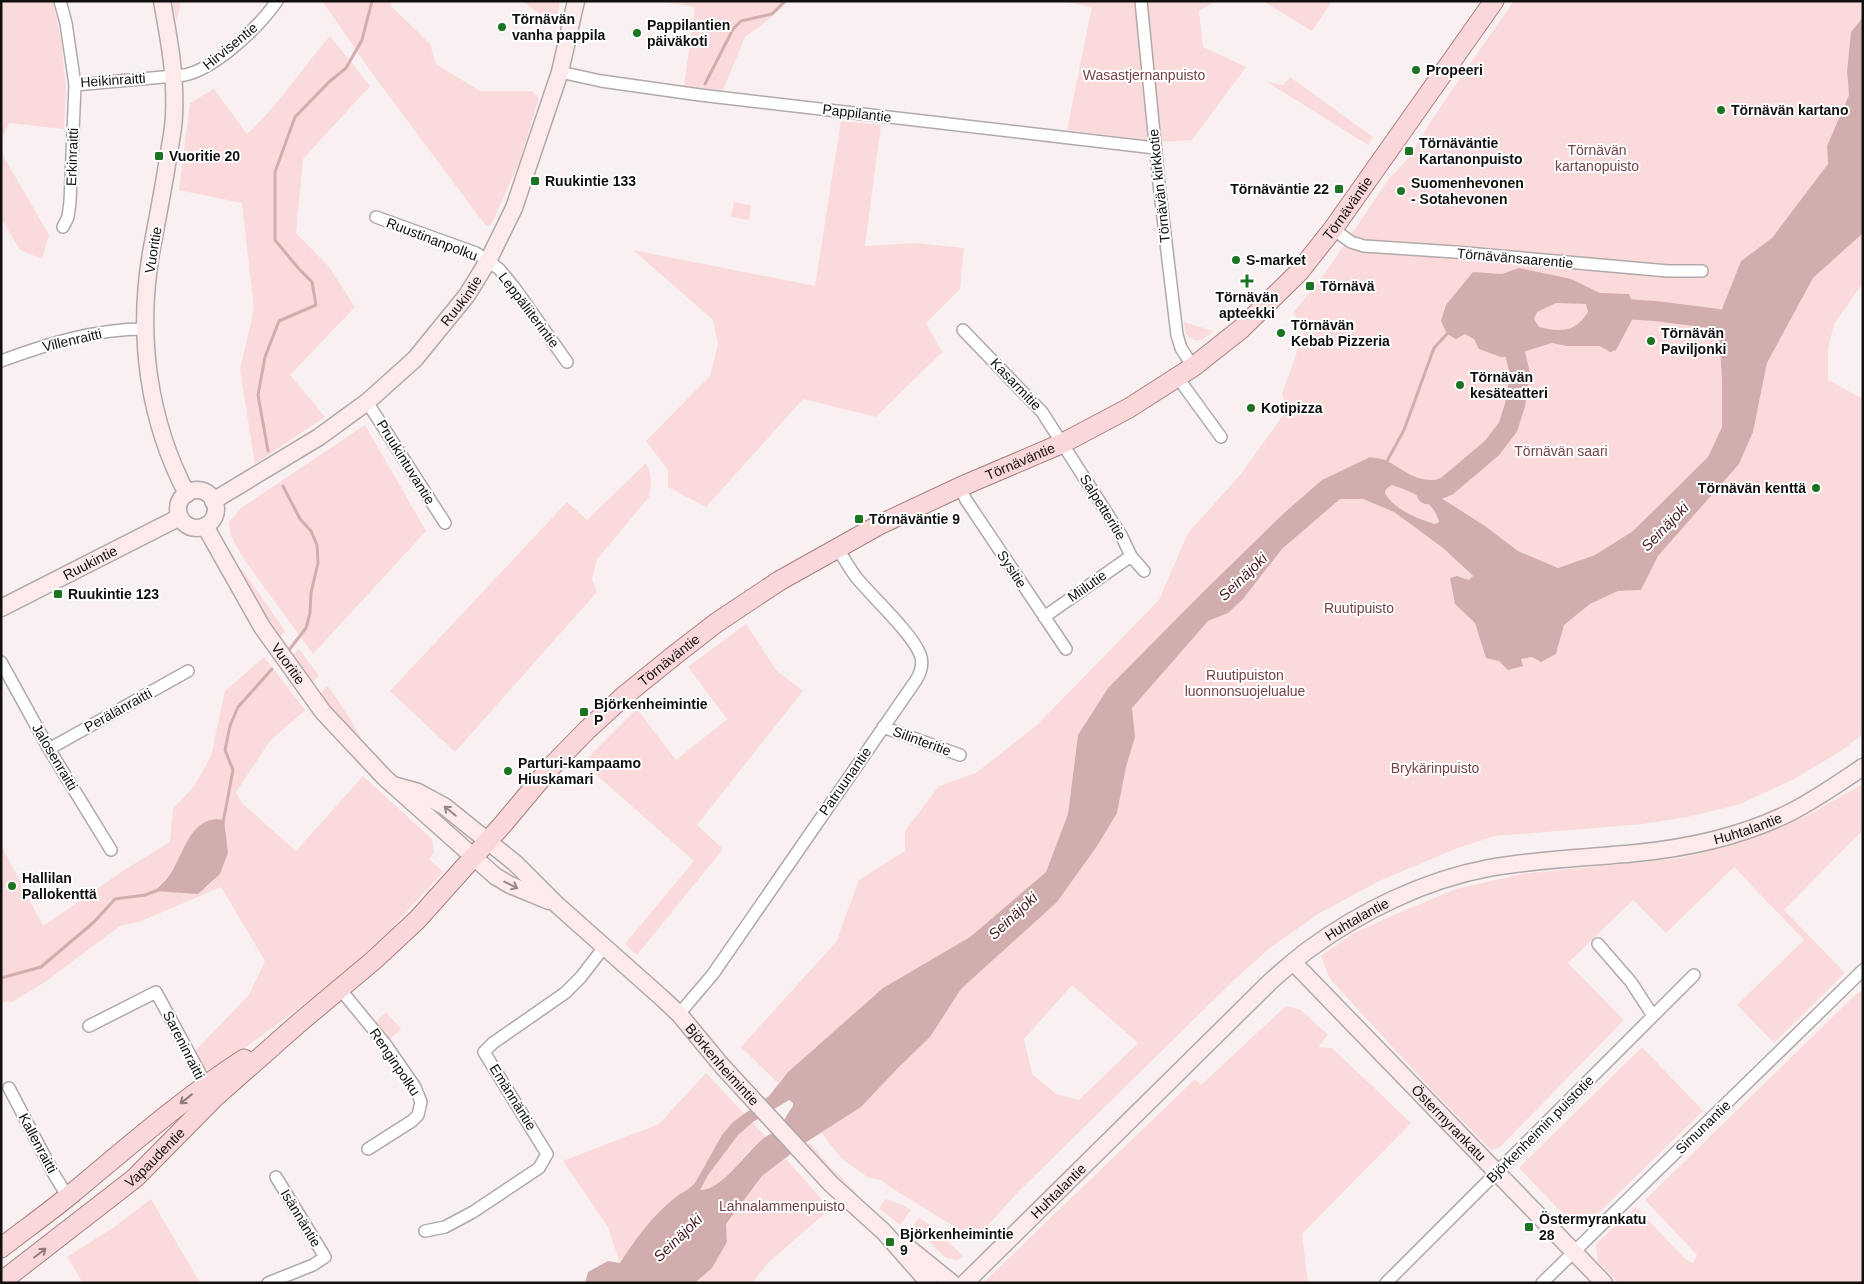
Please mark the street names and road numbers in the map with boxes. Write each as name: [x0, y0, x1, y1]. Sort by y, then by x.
street label: Hirvisentie: [200, 19, 261, 73]
street label: Heikinraitti: [80, 70, 146, 90]
street label: Pappilantie: [822, 101, 893, 125]
street label: Erkinraitti: [63, 128, 81, 186]
street label: Törnävän kirkkotie: [1145, 128, 1173, 244]
street label: Törnäväntie: [1319, 173, 1376, 243]
street label: Ruustinanpolku: [384, 214, 480, 264]
street label: Vuoritie: [141, 225, 165, 274]
street label: Törnävänsaarentie: [1456, 245, 1574, 271]
street label: Leppäliiterintie: [495, 269, 563, 351]
street label: Ruukintie: [437, 273, 485, 329]
street label: Villenraitti: [41, 325, 103, 355]
street label: Kasarmitie: [987, 355, 1045, 413]
street label: Pruukintuvantie: [374, 417, 438, 507]
street label: Törnäväntie: [983, 439, 1057, 483]
street label: Salpetteritie: [1077, 471, 1129, 543]
street label: Ruukintie: [60, 542, 120, 583]
street label: Sysitie: [994, 547, 1030, 591]
street label: Miilutie: [1065, 567, 1110, 605]
street label: Törnäväntie: [635, 631, 703, 689]
street label: Vuoritie: [268, 640, 309, 688]
street label: Perälänraitti: [81, 685, 155, 735]
street label: Jalosenraitti: [29, 721, 81, 793]
street label: Silinteritie: [891, 723, 953, 759]
street label: Patruunantie: [816, 744, 874, 818]
street label: Huhtalantie: [1712, 809, 1784, 848]
street label: Huhtalantie: [1322, 895, 1391, 944]
street label: Sareninraitti: [160, 1008, 208, 1082]
street label: Björkenheimintie: [682, 1020, 762, 1109]
street label: Renginpolku: [367, 1025, 423, 1099]
street label: Emännäntie: [486, 1061, 540, 1133]
street label: Björkenheimin puistotie: [1483, 1072, 1597, 1186]
street label: Östermyrankatu: [1408, 1081, 1489, 1164]
street label: Simunantie: [1672, 1097, 1734, 1157]
street label: Kallenraitti: [16, 1110, 60, 1176]
street label: Vapaudentie: [122, 1124, 188, 1191]
street label: Huhtalantie: [1027, 1160, 1089, 1222]
street label: Isännäntie: [278, 1186, 325, 1250]

